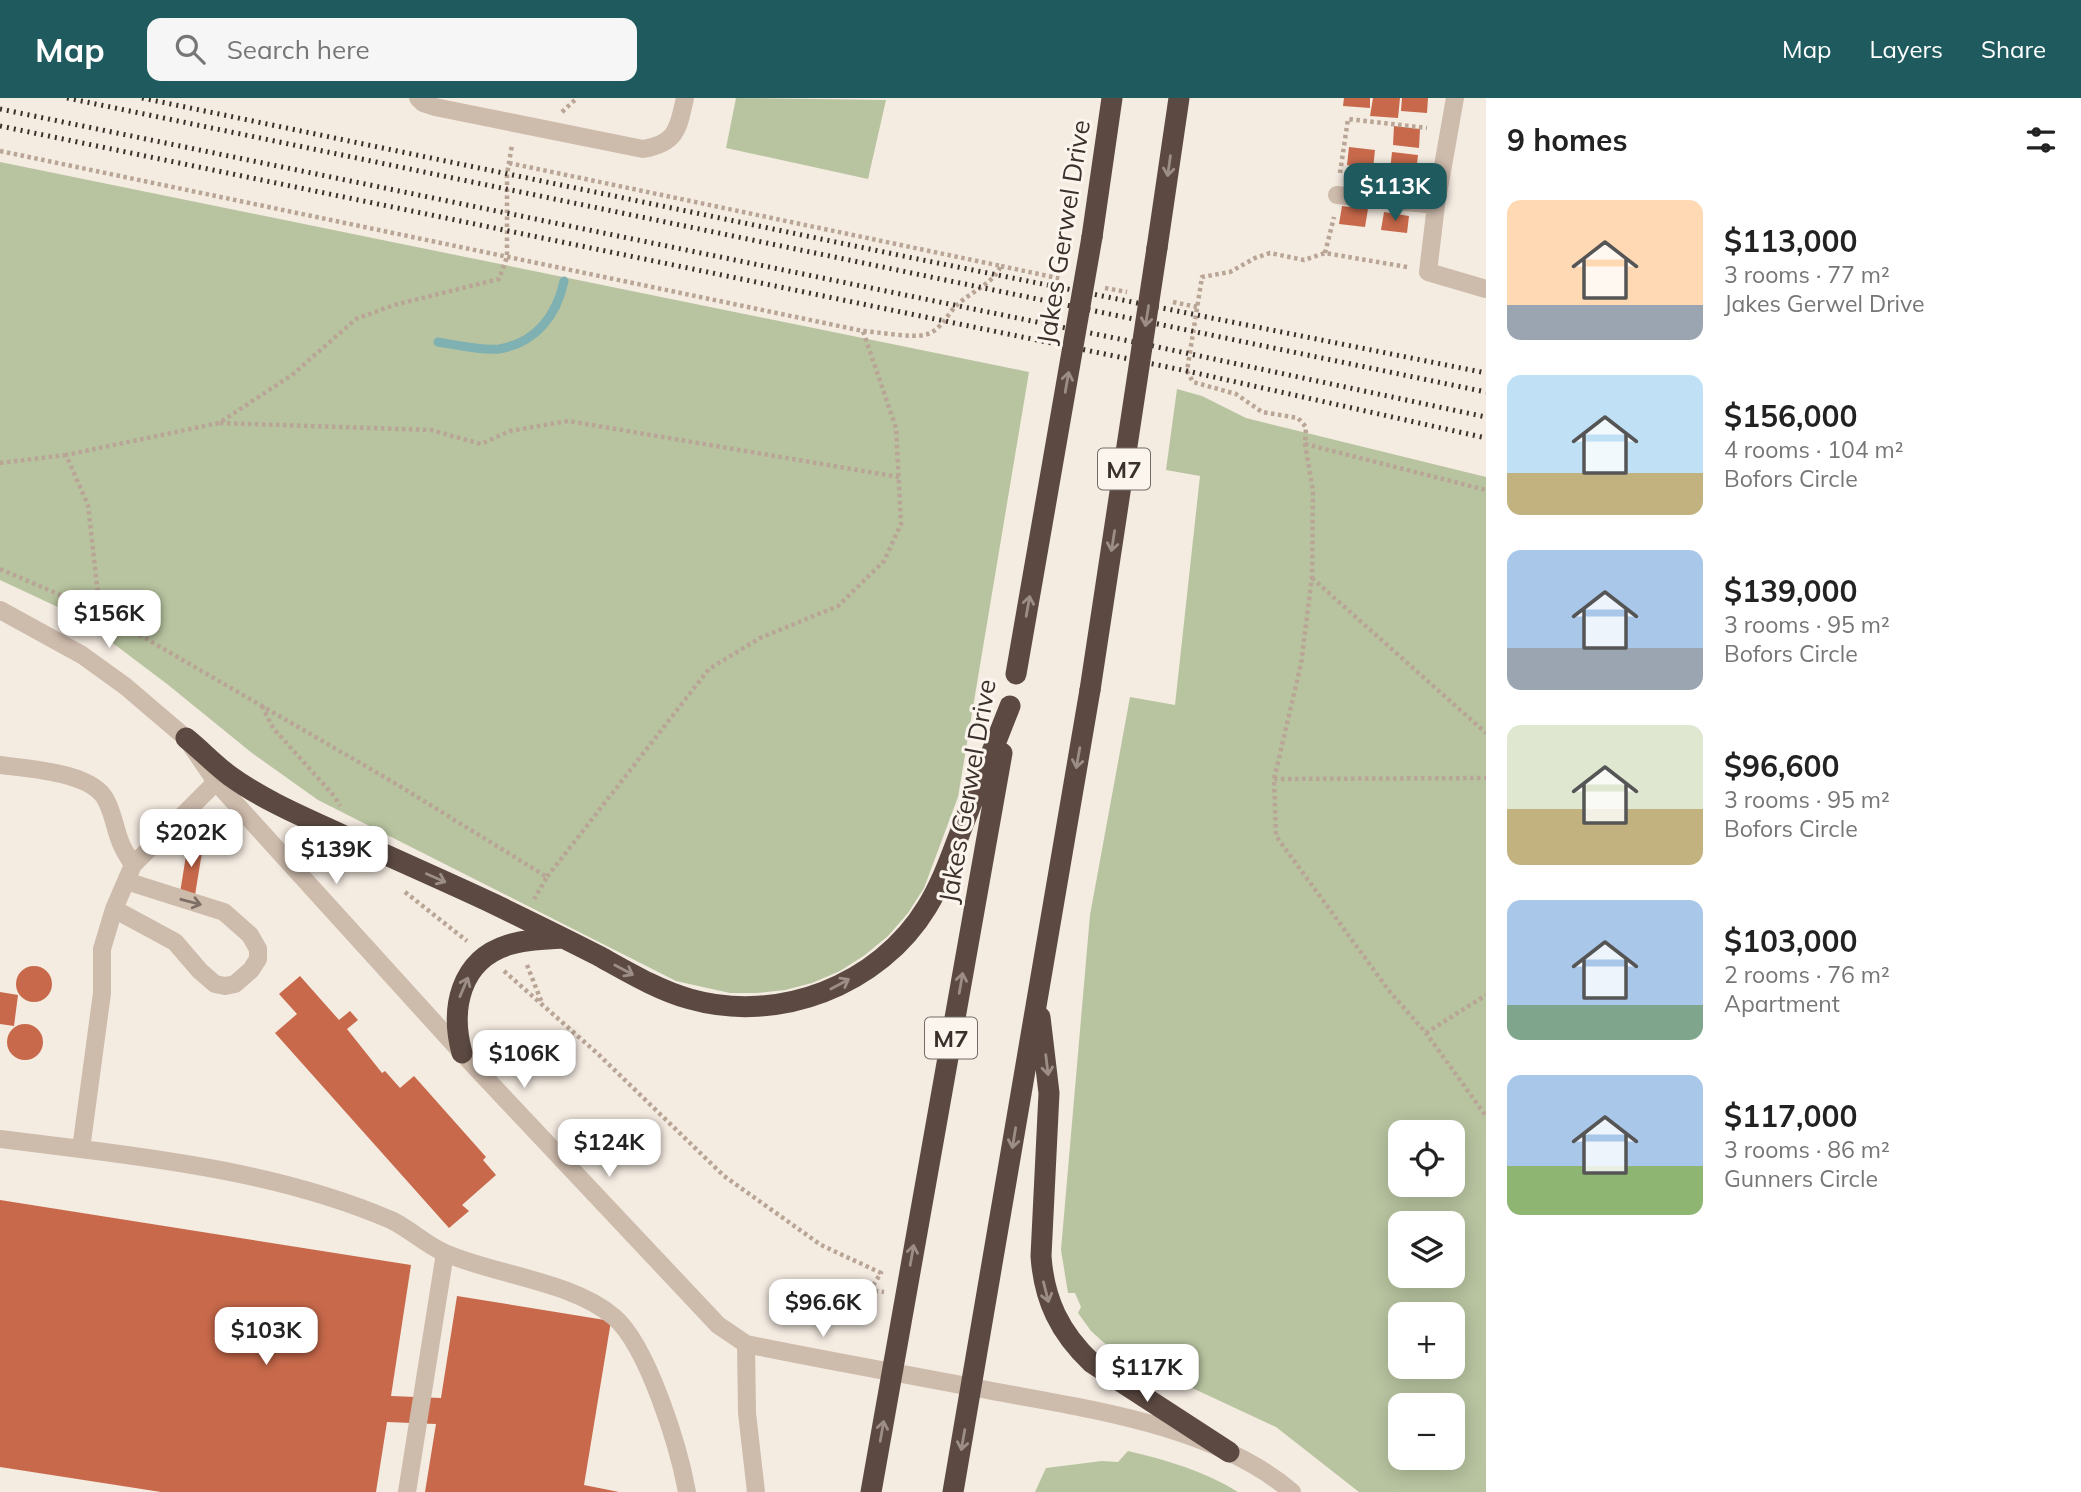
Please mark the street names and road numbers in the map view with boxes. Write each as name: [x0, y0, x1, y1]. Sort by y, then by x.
street label: Jakes Gerwel Drive: [1029, 117, 1097, 347]
road number: M7: [1098, 448, 1150, 490]
street label: Jakes Gerwel Drive: [931, 676, 1003, 906]
road number: M7: [925, 1018, 977, 1058]

